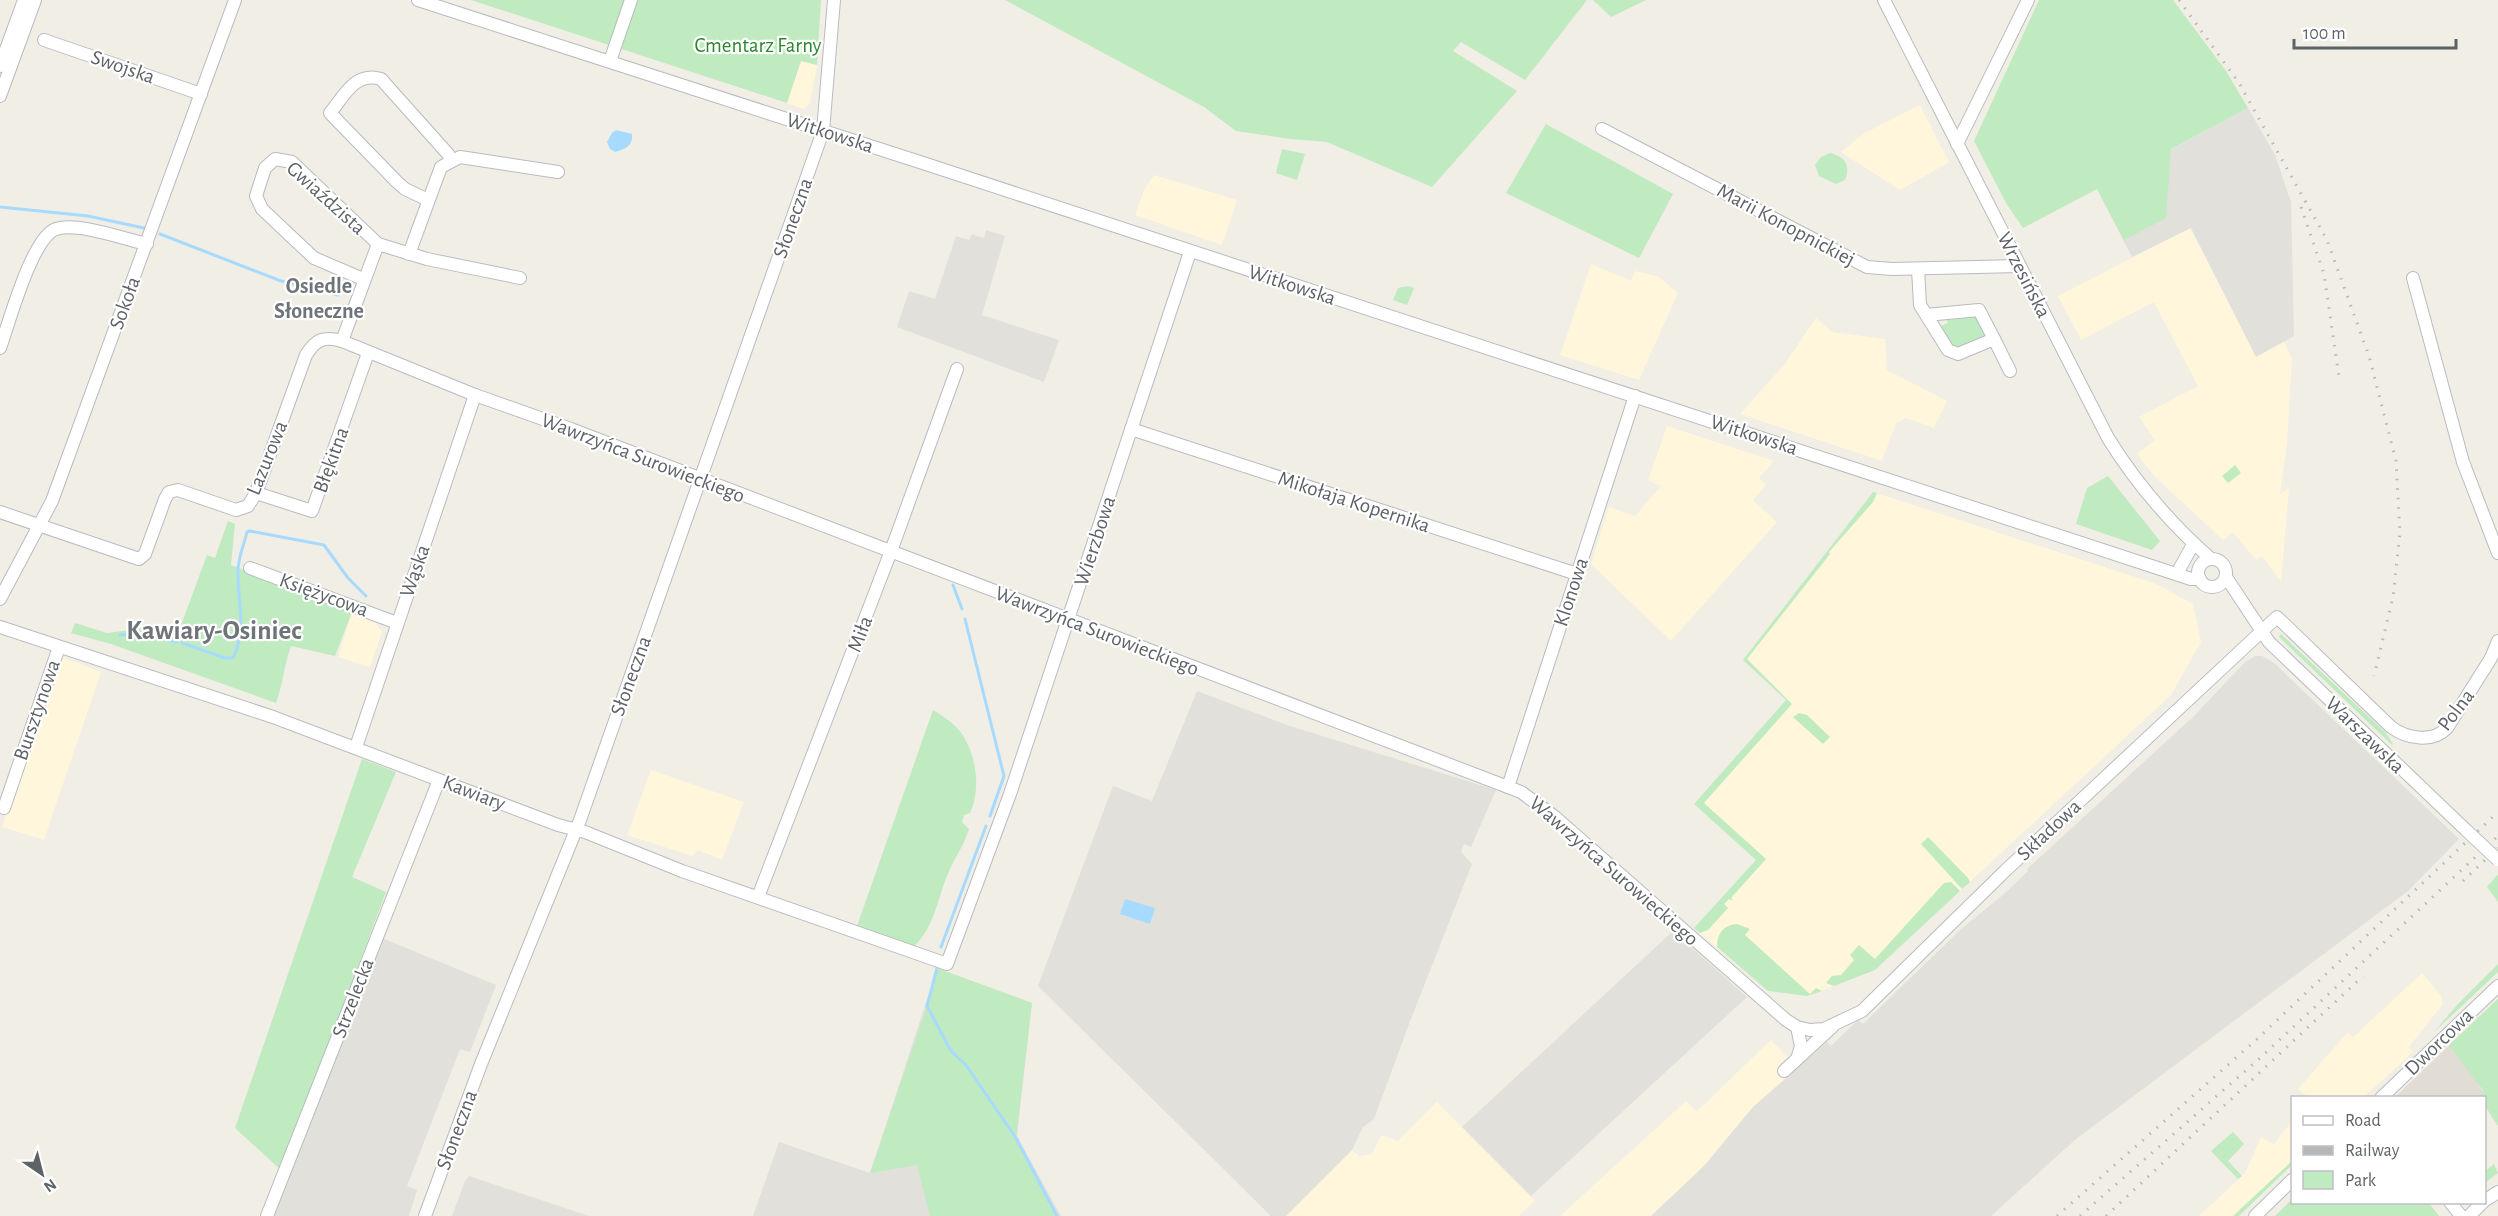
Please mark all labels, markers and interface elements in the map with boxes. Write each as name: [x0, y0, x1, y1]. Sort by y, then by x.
scale bar: [2294, 12, 2456, 50]
text: 100 m: [2303, 25, 2346, 43]
park label: Cmentarz Farny: [694, 35, 822, 56]
street label: Swojska: [88, 46, 158, 88]
street label: Witkowska: [784, 109, 877, 157]
street label: Gwiaździsta: [282, 157, 370, 239]
street label: Słoneczna: [770, 175, 817, 261]
street label: Marii Konopnickiej: [1714, 180, 1858, 270]
street label: Wrzesińska: [1994, 229, 2055, 321]
street label: Witkowska: [1246, 261, 1339, 309]
street label: Sokoła: [106, 274, 144, 332]
district label: Osiedle Słoneczne: [274, 275, 364, 322]
street label: Wawrzyńca Surowieckiego: [538, 409, 748, 507]
street label: Witkowska: [1708, 411, 1801, 459]
street label: Lazurowa: [243, 418, 291, 498]
street label: Błękitna: [309, 424, 353, 496]
street label: Mikołaja Kopernika: [1275, 468, 1433, 537]
street label: Wierzbowa: [1071, 493, 1119, 589]
street label: Wąska: [396, 542, 434, 600]
street label: Klonowa: [1550, 555, 1592, 629]
street label: Księżycowa: [277, 569, 372, 621]
street label: Wawrzyńca Surowieckiego: [992, 582, 1202, 680]
street label: Miła: [844, 613, 877, 655]
district label: Kawiary-Osiniec: [126, 617, 302, 645]
street label: Słoneczna: [607, 633, 655, 719]
street label: Bursztynowa: [10, 657, 64, 763]
street label: Polna: [2434, 685, 2478, 735]
street label: Warszawska: [2322, 693, 2409, 778]
street label: Kawiary: [440, 771, 508, 815]
street label: Wawrzyńca Surowieckiego: [1525, 792, 1703, 950]
street label: Składowa: [2013, 795, 2085, 865]
street label: Strzelecka: [328, 955, 378, 1041]
street label: Dworcowa: [2401, 1004, 2477, 1079]
street label: Słoneczna: [433, 1087, 481, 1173]
legend: [2291, 1096, 2486, 1204]
text: Road: [2345, 1112, 2381, 1130]
text: Railway: [2345, 1142, 2400, 1160]
north arrow: [12, 1144, 72, 1204]
text: Park: [2345, 1172, 2377, 1190]
text: N: [41, 1176, 59, 1195]

